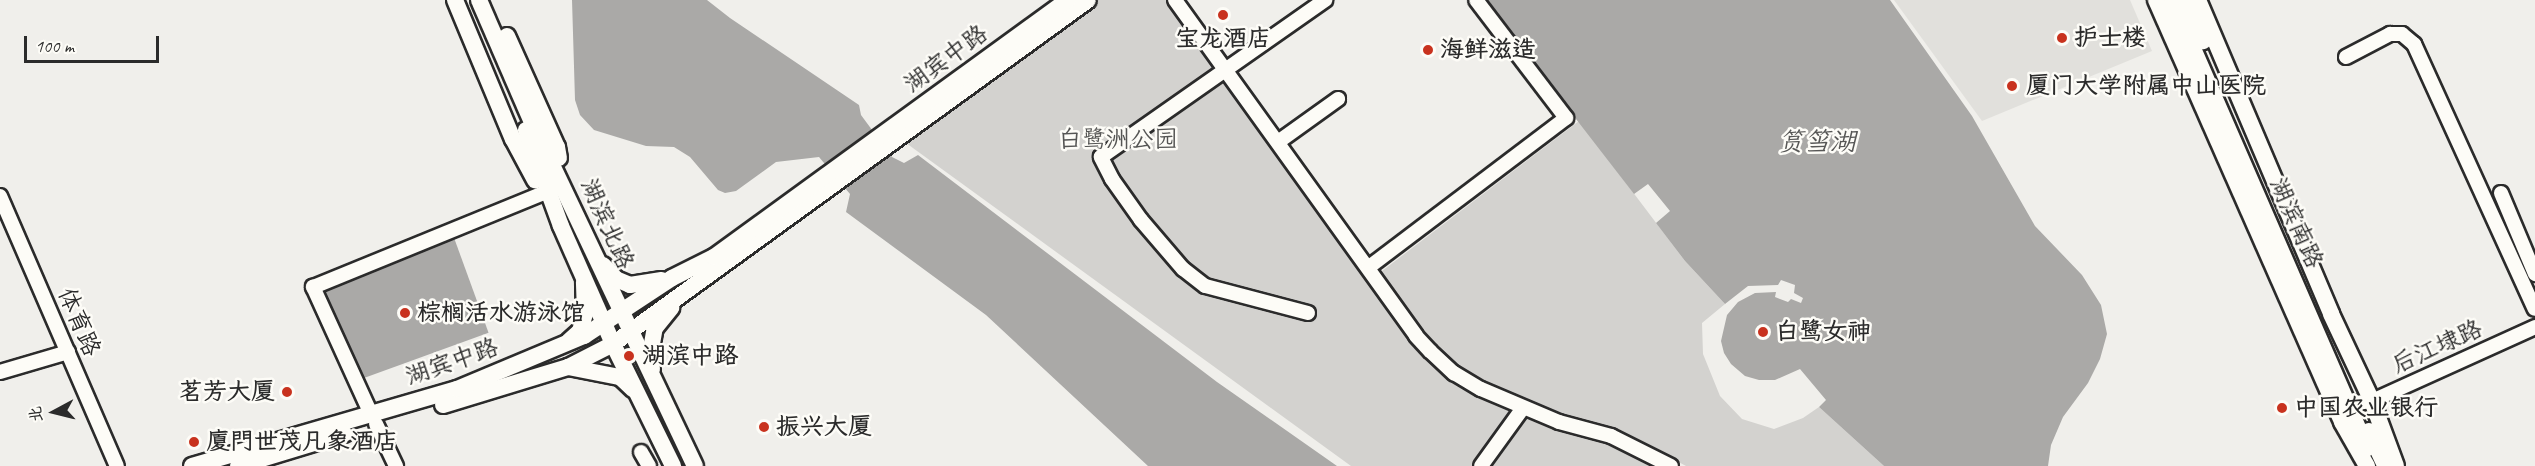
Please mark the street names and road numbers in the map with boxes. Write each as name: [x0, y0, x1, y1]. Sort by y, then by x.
street label: 湖宾中路: [899, 19, 993, 99]
street label: 湖滨南路: [2263, 173, 2329, 273]
street label: 湖滨北路: [574, 174, 640, 274]
street label: 体育路: [52, 283, 106, 361]
street label: 后江埭路: [2387, 314, 2487, 380]
street label: 湖宾中路: [402, 333, 502, 391]

